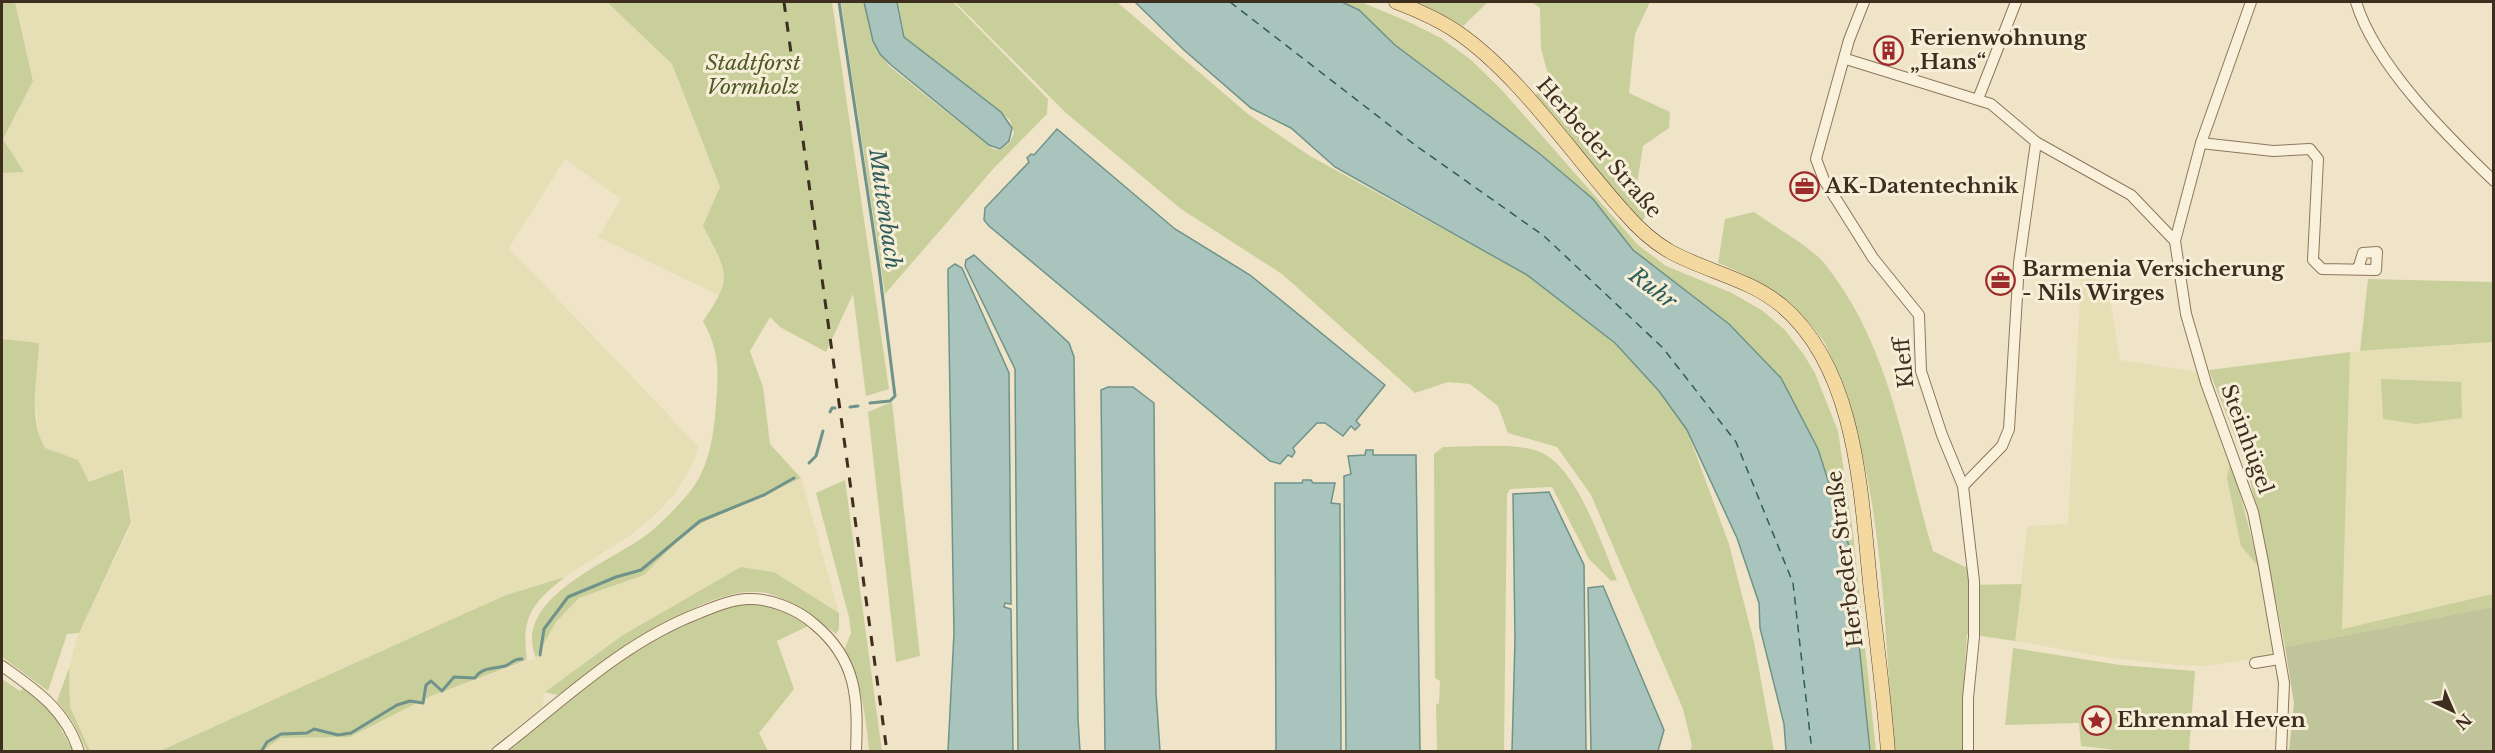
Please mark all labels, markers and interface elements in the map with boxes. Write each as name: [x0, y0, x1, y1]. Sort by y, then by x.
place label: Ferienwohnung „Hans“: [1910, 25, 2088, 75]
building icon: Ferienwohnung „Hans“: [1873, 34, 1905, 66]
park label: Stadtforst Vormholz: [705, 50, 801, 100]
street label: Herbeder Straße: [1531, 72, 1667, 224]
water label: Muttenbach: [863, 146, 907, 271]
office icon: AK-Datentechnik: [1788, 170, 1820, 202]
place label: AK-Datentechnik: [1824, 173, 2020, 199]
place label: Barmenia Versicherung - Nils Wirges: [2022, 256, 2285, 306]
water label: Ruhr: [1623, 261, 1683, 315]
office icon: Barmenia Versicherung - Nils Wirges: [1985, 265, 2017, 297]
street label: Kleff: [1888, 334, 1920, 389]
street label: Steinhügel: [2215, 381, 2279, 498]
street label: Herbeder Straße: [1821, 469, 1869, 649]
north arrow: [2423, 681, 2483, 741]
place icon: Ehrenmal Heven: [2080, 704, 2112, 736]
place label: Ehrenmal Heven: [2117, 707, 2306, 733]
text: N: [2451, 709, 2476, 734]

